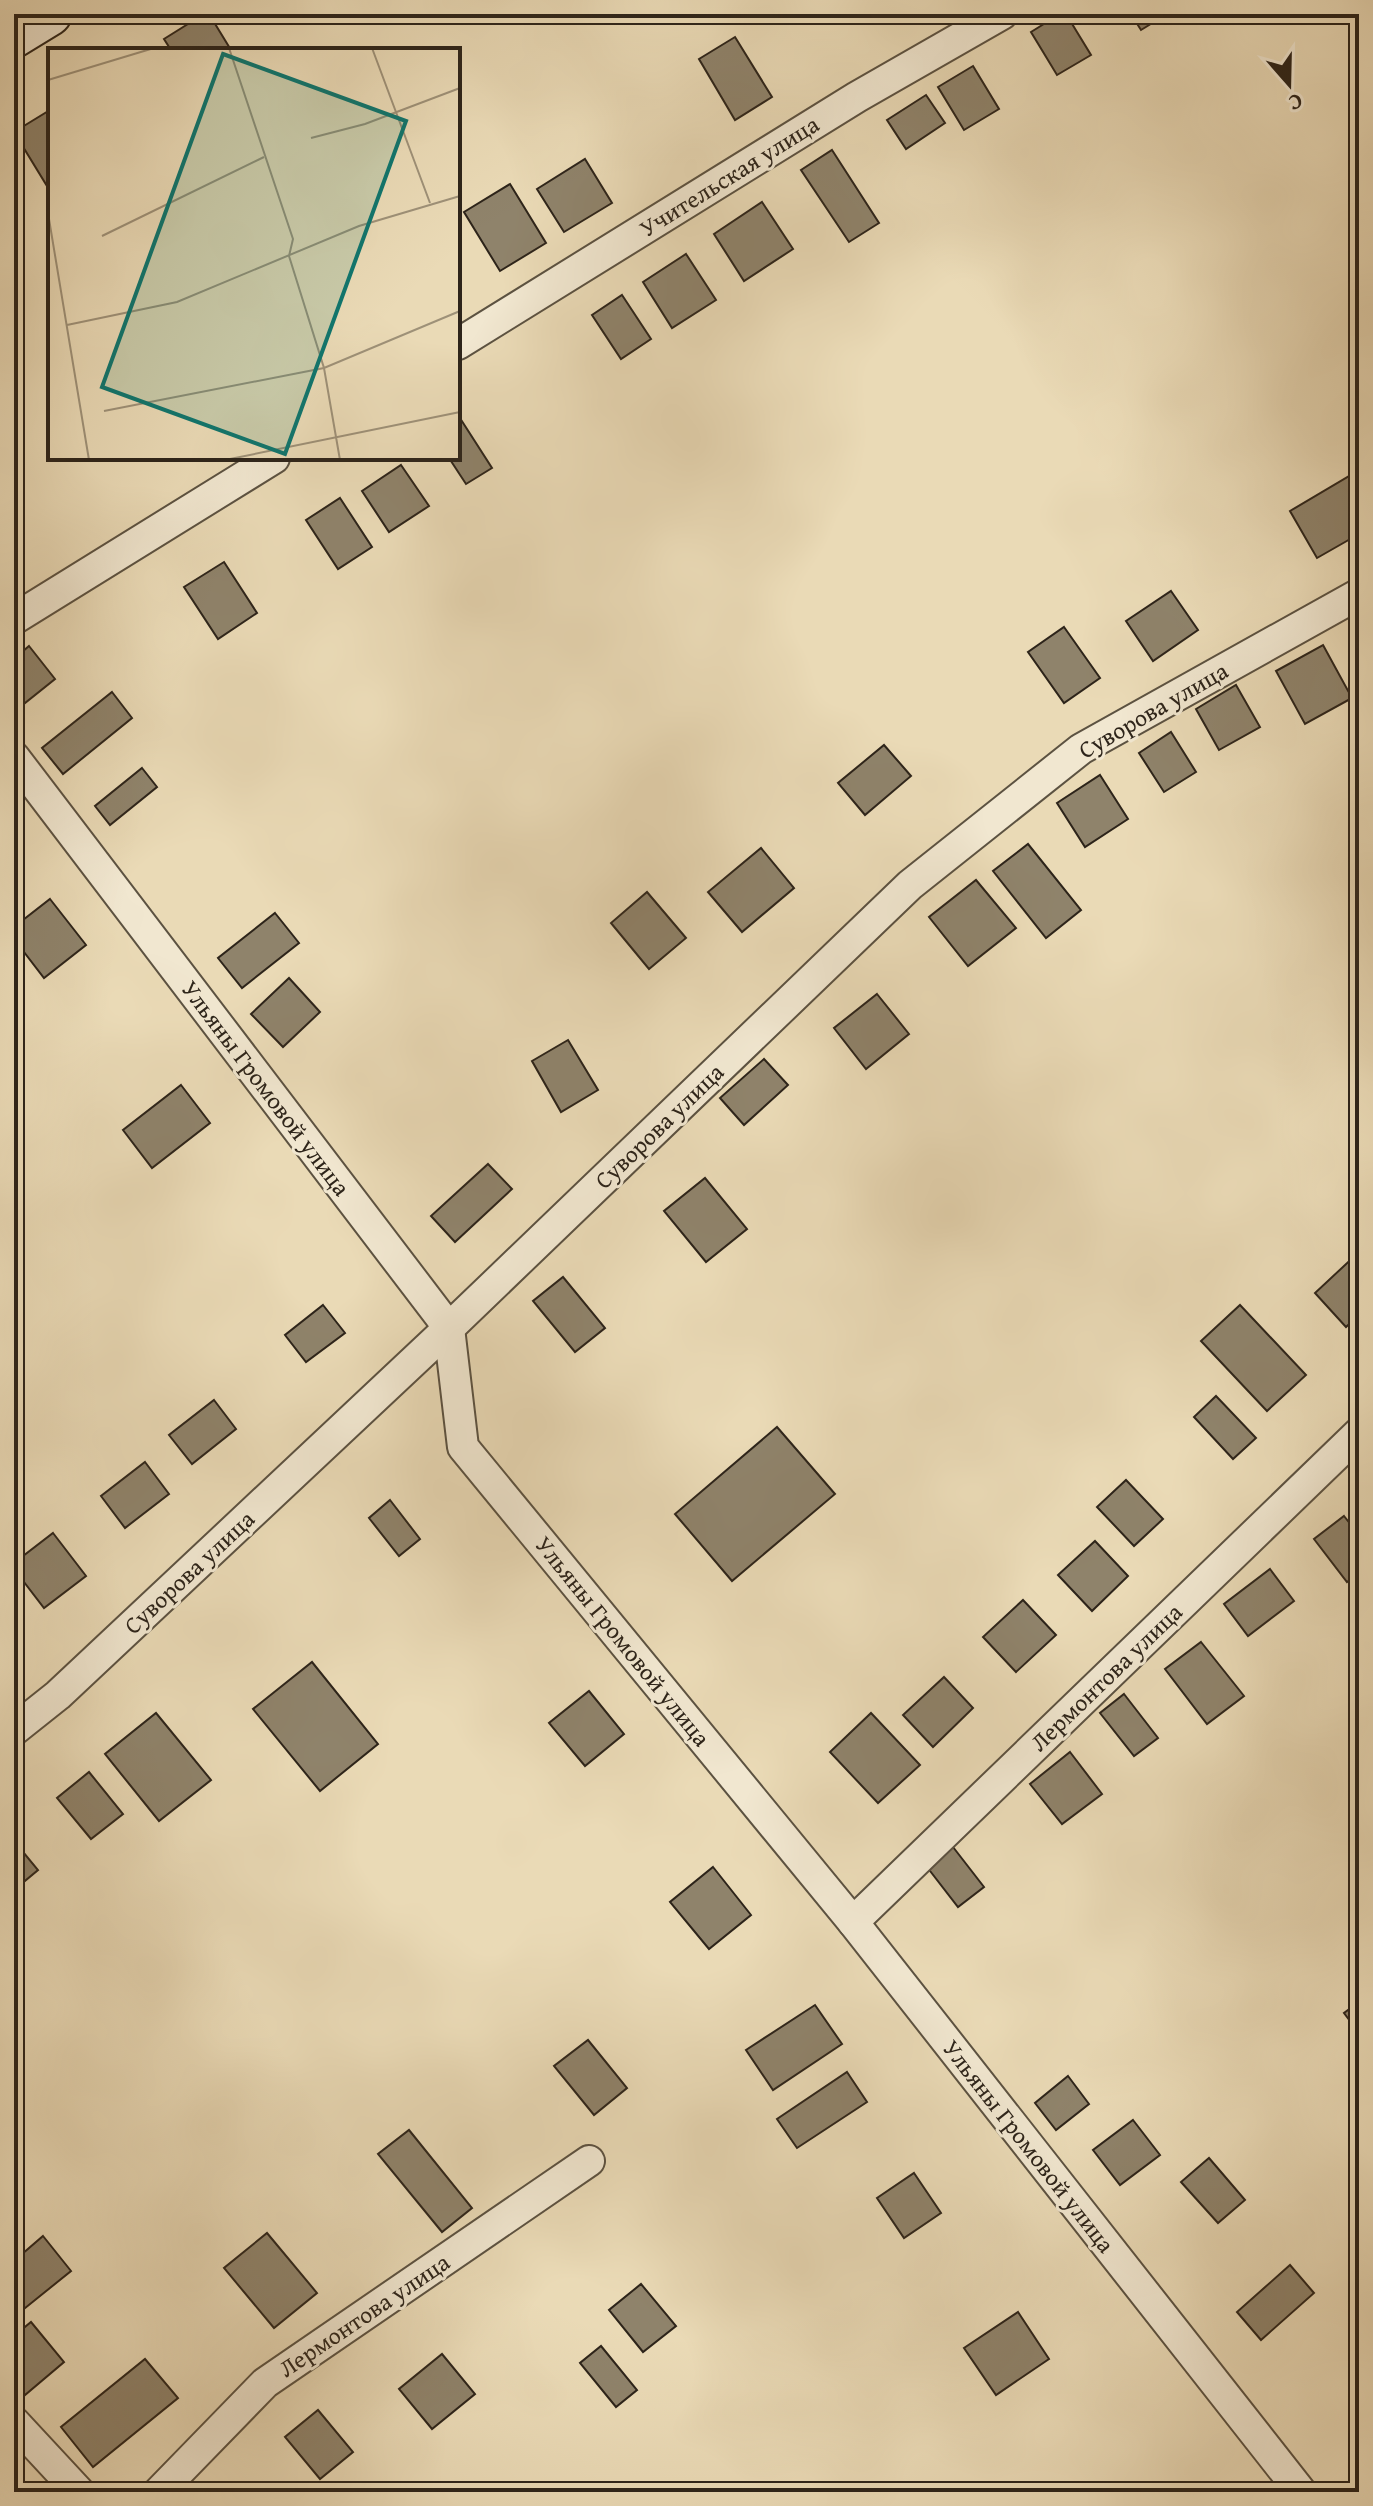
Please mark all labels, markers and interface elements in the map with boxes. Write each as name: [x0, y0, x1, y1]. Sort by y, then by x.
north arrow: [1249, 44, 1329, 124]
inset map: [48, 48, 460, 460]
text: С: [1285, 86, 1307, 120]
street label: Учительская улица: [632, 106, 826, 245]
street label: Суворова улица: [1072, 653, 1235, 767]
street label: Ульяны Громовой улица: [173, 973, 359, 1204]
street label: Суворова улица: [587, 1055, 732, 1197]
street label: Суворова улица: [116, 1502, 263, 1642]
street label: Ульяны Громовой улица: [527, 1528, 719, 1754]
street label: Лермонтова улица: [1022, 1595, 1190, 1759]
street label: Ульяны Громовой улица: [935, 2032, 1124, 2260]
street label: Лермонтова улица: [271, 2244, 457, 2385]

